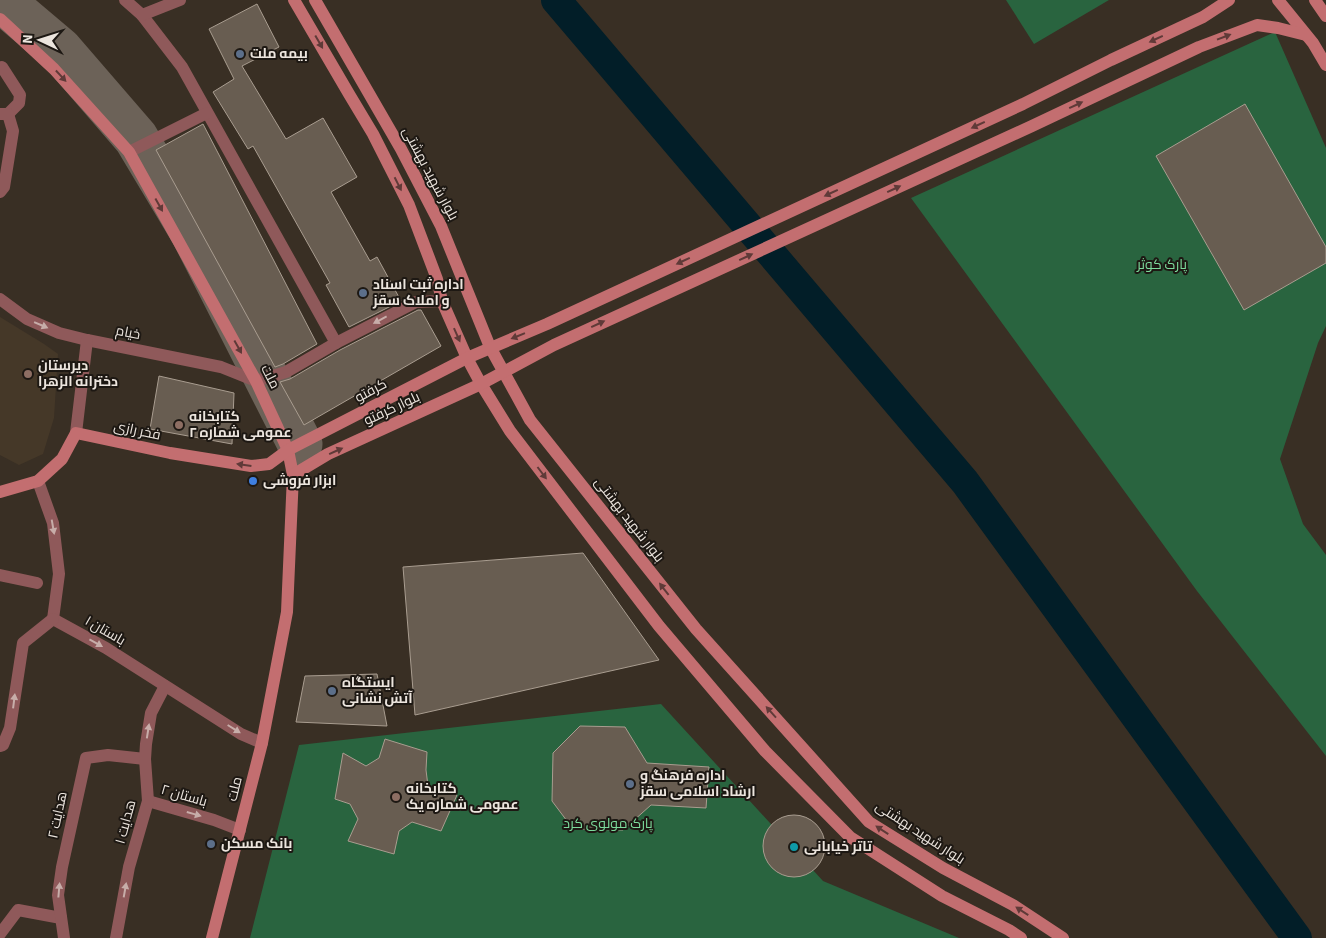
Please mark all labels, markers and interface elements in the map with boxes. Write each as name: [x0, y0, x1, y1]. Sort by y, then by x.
north arrow: [15, 15, 65, 65]
one-way arrow: [1217, 33, 1231, 41]
text: N: [18, 34, 38, 45]
one-way arrow: [314, 36, 323, 49]
one-way arrow: [1149, 36, 1163, 44]
place label: بیمه ملت: [250, 44, 308, 64]
marker: بیمه ملت: [234, 48, 246, 60]
one-way arrow: [55, 70, 67, 82]
one-way arrow: [1069, 101, 1083, 109]
one-way arrow: [971, 120, 986, 129]
street label: بلوار شهید بهشتی: [397, 124, 463, 224]
one-way arrow: [394, 177, 402, 191]
one-way arrow: [887, 185, 901, 193]
one-way arrow: [824, 189, 838, 197]
one-way arrow: [155, 197, 163, 212]
one-way arrow: [739, 252, 753, 260]
park label: پارک کوثر: [1136, 255, 1187, 275]
one-way arrow: [676, 257, 690, 265]
place label: اداره ثبت اسناد و املاک سقز: [372, 275, 464, 311]
marker: اداره ثبت اسناد و املاک سقز: [357, 287, 369, 299]
one-way arrow: [373, 316, 388, 324]
one-way arrow: [591, 320, 606, 329]
street label: خیام: [114, 321, 142, 345]
one-way arrow: [34, 322, 48, 330]
one-way arrow: [453, 328, 461, 342]
one-way arrow: [511, 332, 526, 340]
one-way arrow: [233, 340, 242, 354]
place label: دیرستان دخترانه الزهرا: [38, 356, 118, 392]
street label: ملت: [255, 361, 285, 393]
marker: دیرستان دخترانه الزهرا: [22, 368, 34, 380]
street label: کرفتو: [351, 374, 391, 408]
street label: بلوار کرفتو: [361, 387, 423, 431]
place label: کتابخانه عمومی شماره ۲: [189, 407, 292, 443]
street label: فخر رازی: [112, 416, 162, 446]
marker: کتابخانه عمومی شماره ۲: [173, 419, 185, 431]
one-way arrow: [329, 447, 343, 455]
one-way arrow: [236, 461, 252, 469]
one-way arrow: [536, 466, 547, 479]
place label: ابزار فروشی: [263, 471, 336, 491]
street label: بلوار شهید بهشتی: [589, 473, 669, 567]
marker: ابزار فروشی: [247, 475, 259, 487]
one-way arrow: [50, 520, 58, 536]
one-way arrow: [659, 583, 670, 596]
street label: باستان ۱: [81, 611, 129, 651]
one-way arrow: [89, 638, 103, 647]
place label: ایستگاه آتش نشانی: [342, 673, 413, 709]
marker: ایستگاه آتش نشانی: [326, 685, 338, 697]
one-way arrow: [10, 693, 18, 709]
one-way arrow: [765, 705, 776, 718]
one-way arrow: [144, 722, 152, 738]
one-way arrow: [227, 724, 240, 733]
place label: اداره فرهنگ و ارشاد اسلامی سقز: [639, 766, 756, 802]
street label: ملت: [222, 775, 248, 803]
marker: اداره فرهنگ و ارشاد اسلامی سقز: [624, 778, 636, 790]
place label: کتابخانه عمومی شماره یک: [406, 779, 519, 815]
street label: باستان ۲: [159, 780, 209, 812]
street label: هدایت ۲: [43, 790, 73, 840]
marker: کتابخانه عمومی شماره یک: [390, 791, 402, 803]
street label: بلوار شهید بهشتی: [871, 797, 969, 869]
street label: هدایت ۱: [111, 798, 141, 846]
one-way arrow: [187, 811, 202, 819]
park label: پارک مولوی کرد: [563, 814, 653, 834]
one-way arrow: [875, 825, 888, 834]
place label: بانک مسکن: [221, 834, 292, 854]
place label: تاتر خیابانی: [804, 837, 873, 857]
marker: بانک مسکن: [205, 838, 217, 850]
marker: تاتر خیابانی: [788, 841, 800, 853]
one-way arrow: [55, 881, 63, 897]
one-way arrow: [122, 882, 130, 898]
one-way arrow: [1016, 906, 1029, 916]

